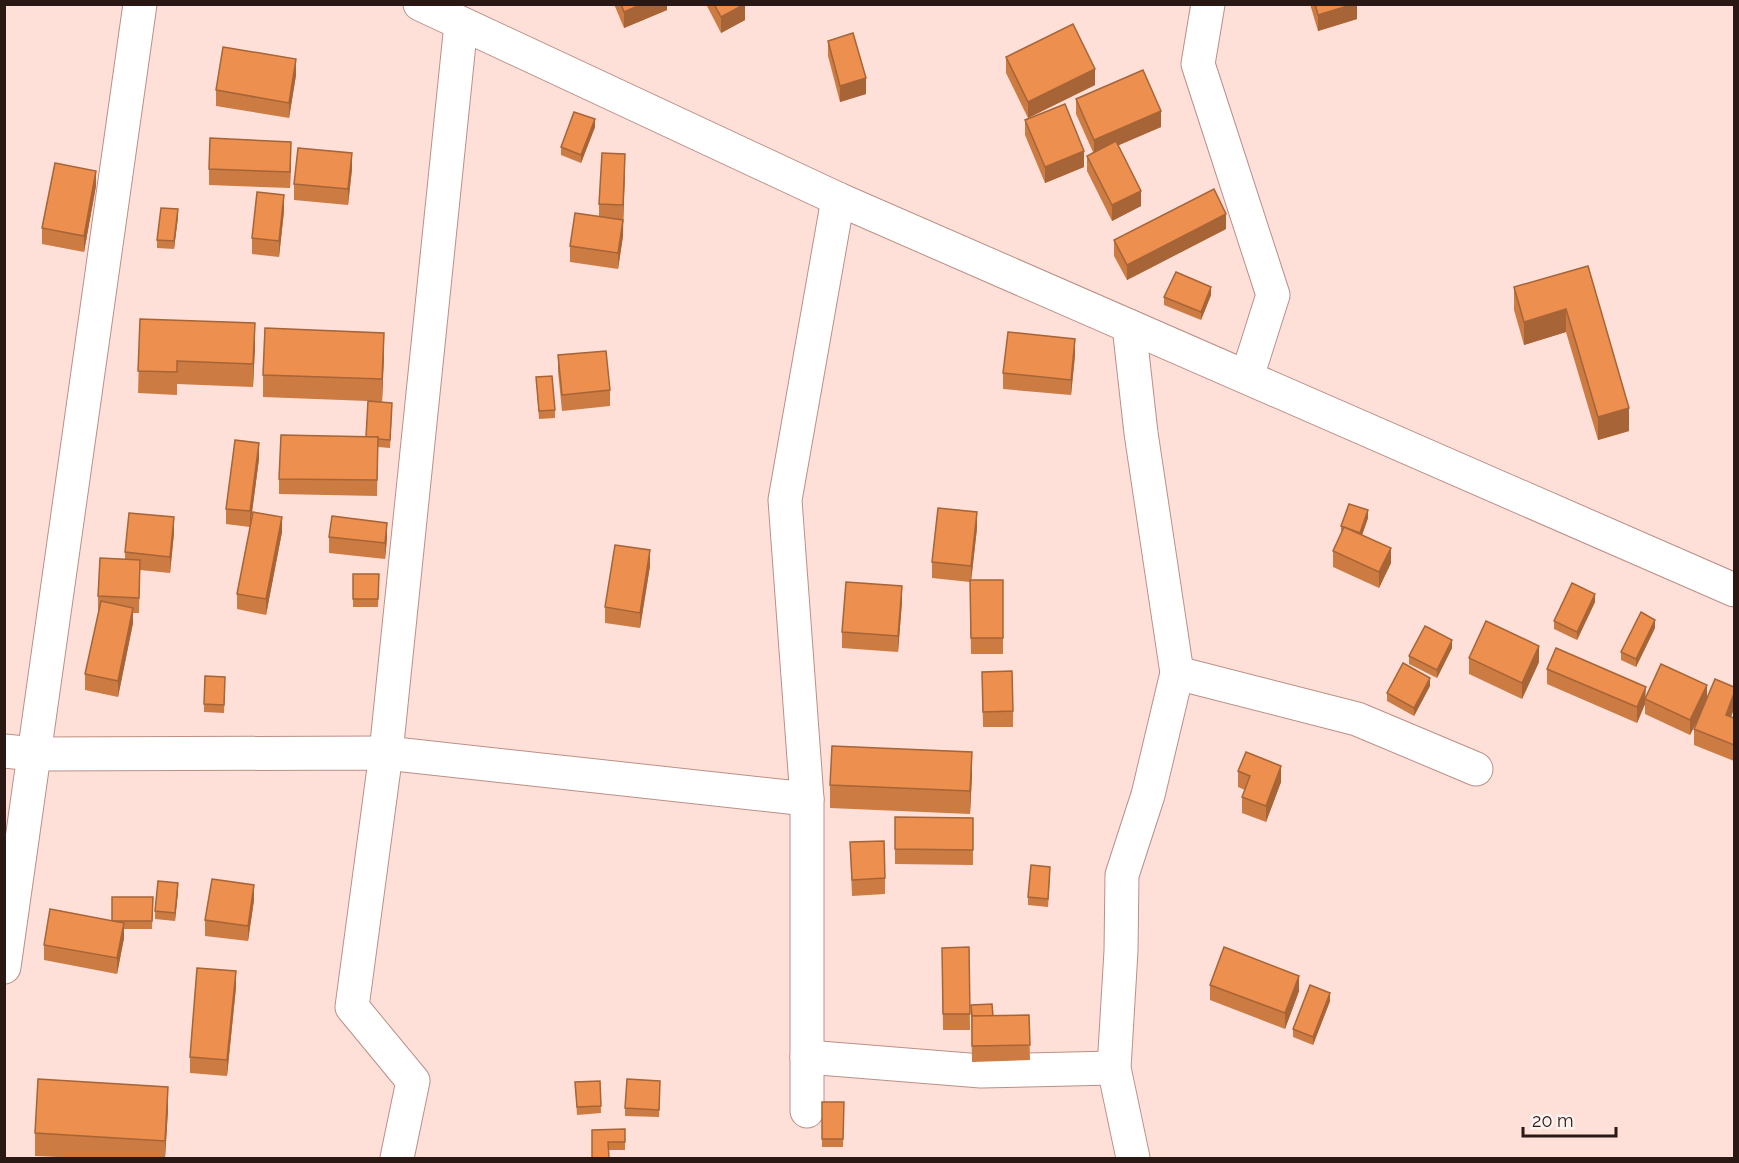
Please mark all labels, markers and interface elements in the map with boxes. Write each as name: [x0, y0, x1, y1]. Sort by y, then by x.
scale bar: [1523, 1100, 1616, 1138]
text: 20 m: [1532, 1110, 1574, 1131]

